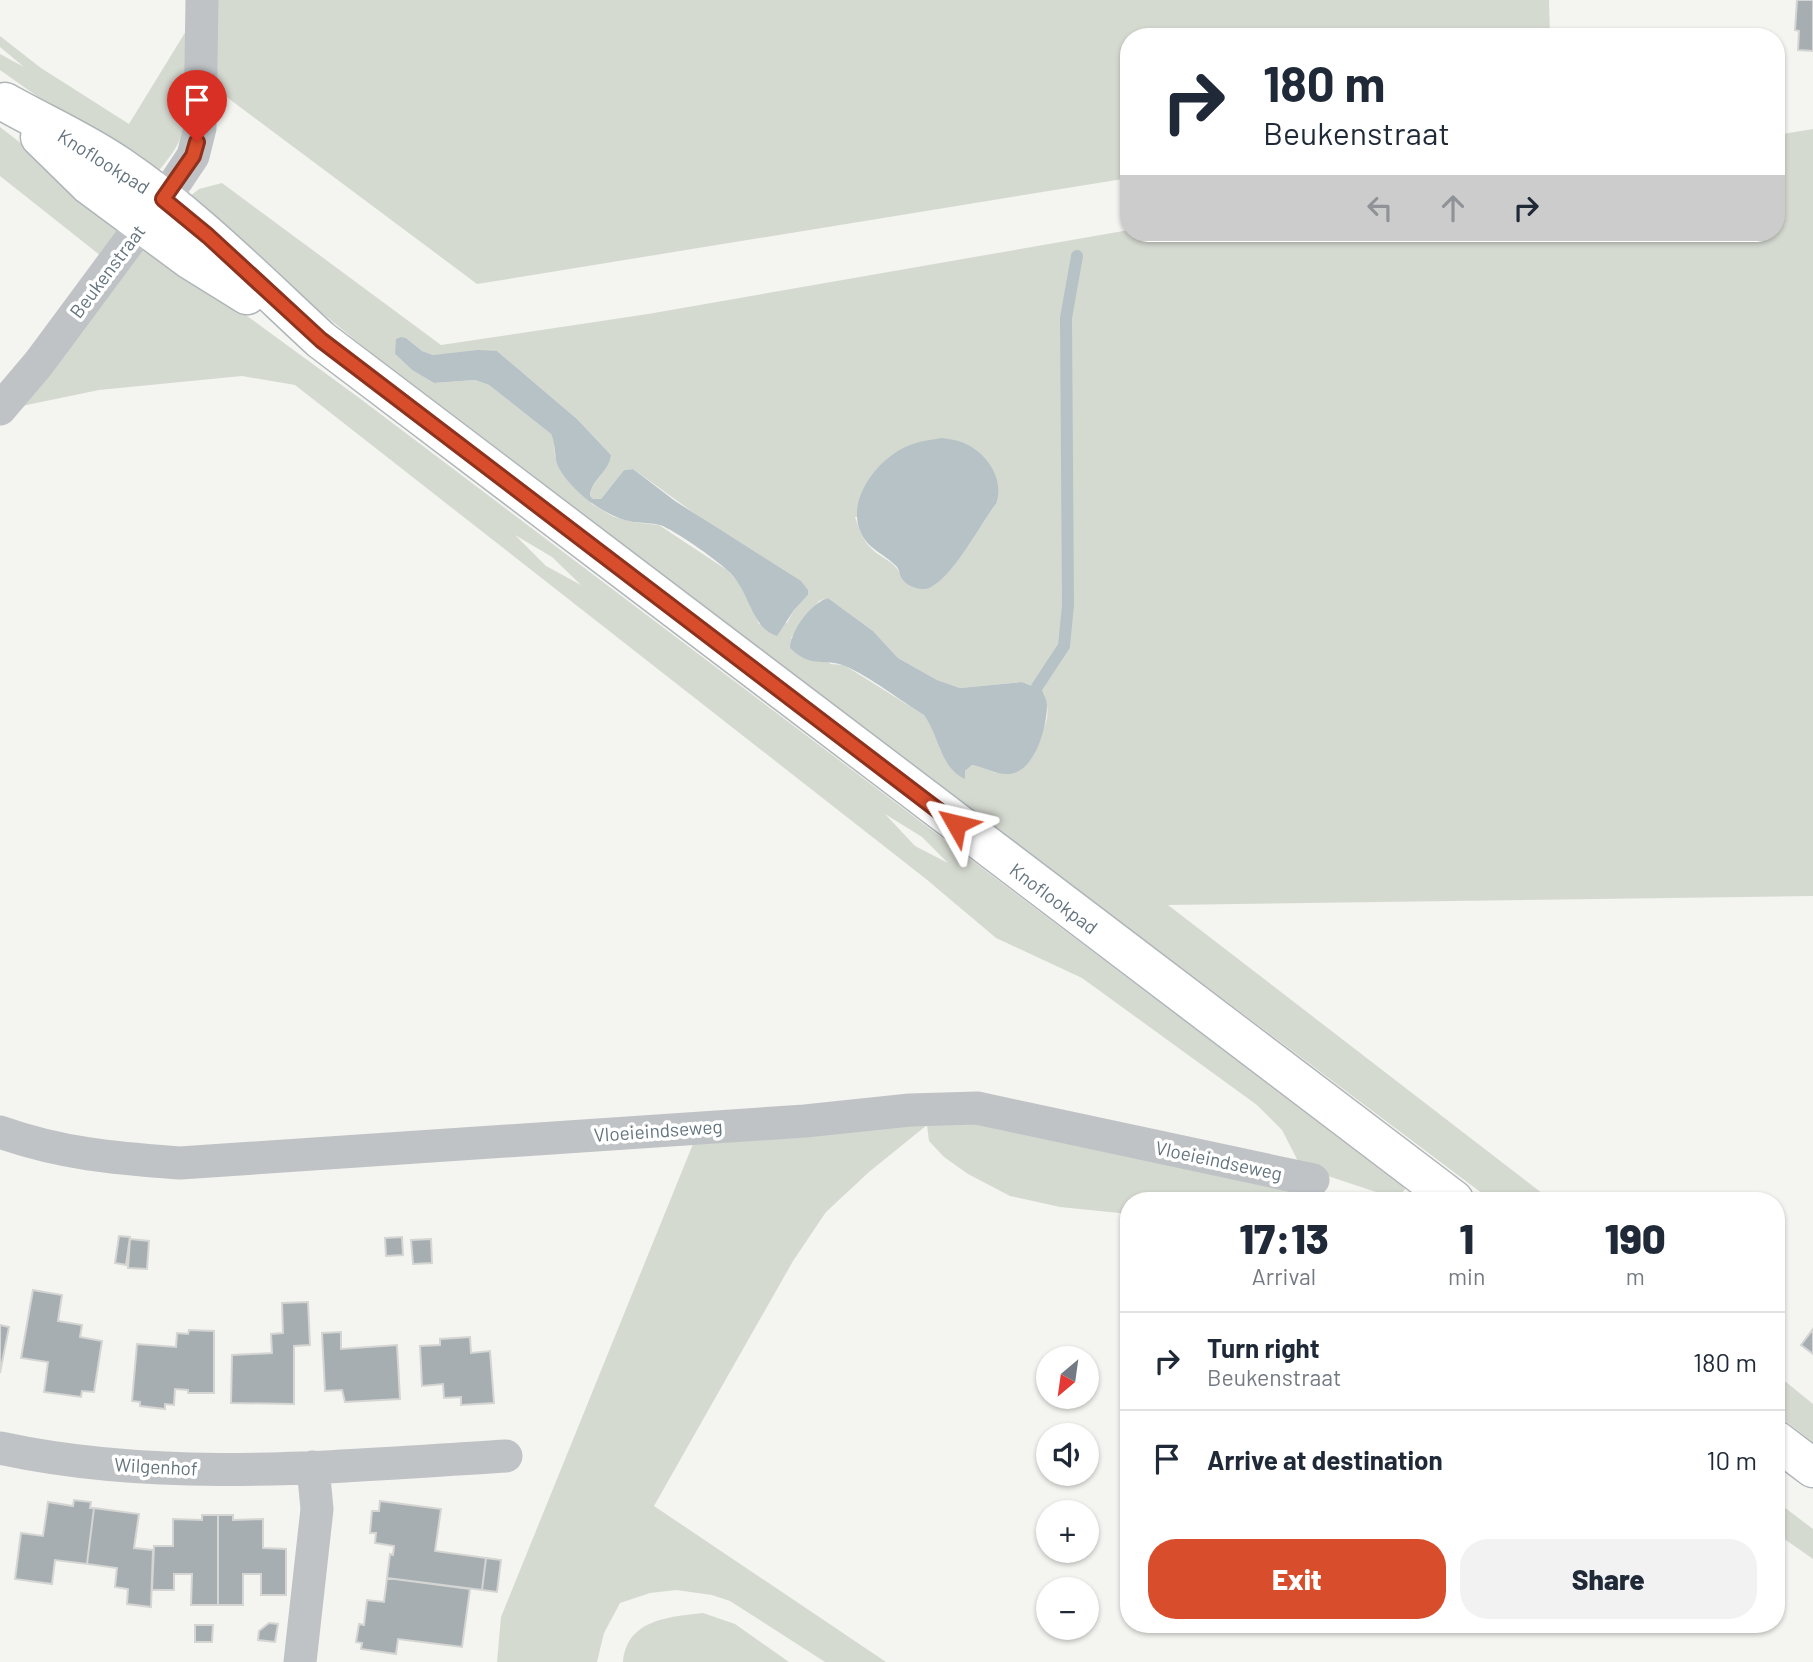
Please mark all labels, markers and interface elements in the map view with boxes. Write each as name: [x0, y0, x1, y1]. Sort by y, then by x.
text: 180 m: [1263, 53, 1386, 112]
icon: right: [1148, 56, 1239, 147]
pin: [167, 70, 227, 142]
icon: arrive: [178, 81, 216, 119]
text: Beukenstraat: [1263, 113, 1450, 151]
street label: Knoflookpad: [54, 124, 154, 198]
icon: left: [1361, 189, 1399, 227]
icon: ahead: [1434, 189, 1472, 227]
icon: right: [1507, 189, 1545, 227]
street label: Beukenstraat: [64, 220, 150, 322]
position arrow: [919, 787, 993, 861]
street label: Knoflookpad: [1006, 858, 1102, 938]
street label: Vloeieindseweg: [593, 1114, 723, 1146]
street label: Vloeieindseweg: [1154, 1135, 1284, 1185]
text: 17:13: [1239, 1212, 1329, 1262]
text: 1: [1459, 1212, 1474, 1262]
text: 190: [1604, 1212, 1666, 1262]
text: Arrival: [1252, 1262, 1316, 1290]
text: min: [1448, 1262, 1485, 1290]
text: m: [1626, 1262, 1645, 1290]
text: Turn right: [1207, 1332, 1320, 1363]
icon: right: [1148, 1342, 1186, 1380]
north arrow: [1036, 1346, 1099, 1409]
map controls: [1036, 1346, 1099, 1640]
text: 180 m: [1693, 1346, 1757, 1377]
text: Beukenstraat: [1207, 1363, 1341, 1391]
button: sound: [1036, 1423, 1099, 1486]
icon: arrive: [1148, 1440, 1186, 1478]
text: Arrive at destination: [1207, 1444, 1443, 1475]
text: 10 m: [1707, 1444, 1757, 1475]
street label: Wilgenhof: [114, 1452, 198, 1480]
button: +: [1036, 1500, 1099, 1563]
button: Exit: [1148, 1539, 1446, 1619]
button: Share: [1460, 1539, 1757, 1619]
button: −: [1036, 1577, 1099, 1640]

